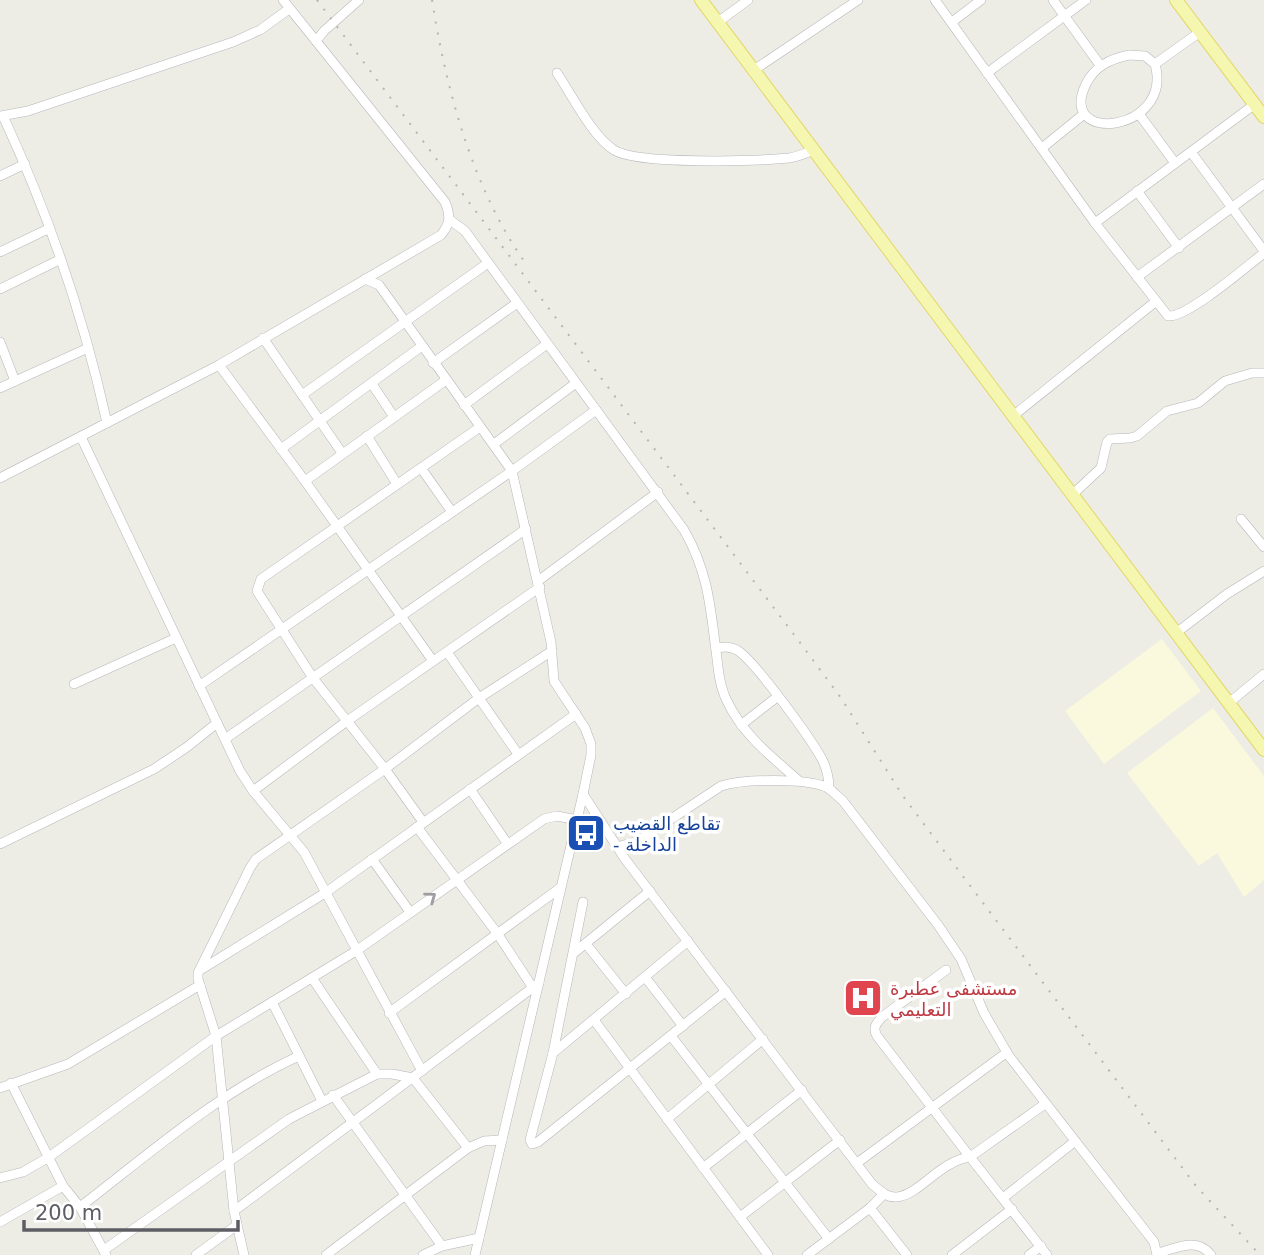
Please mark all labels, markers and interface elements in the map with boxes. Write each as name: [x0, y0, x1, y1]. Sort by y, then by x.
bus stop icon: تقاطع القضيب - الداخلة: [565, 812, 607, 854]
place label: تقاطع القضيب - الداخلة: [613, 813, 721, 855]
one-way arrow: [423, 893, 436, 905]
hospital icon: مستشفى عطبرة التعليمي: [842, 977, 884, 1019]
place label: مستشفى عطبرة التعليمي: [890, 978, 1017, 1021]
scale bar: [24, 1188, 238, 1232]
text: 200 m: [35, 1201, 102, 1225]

